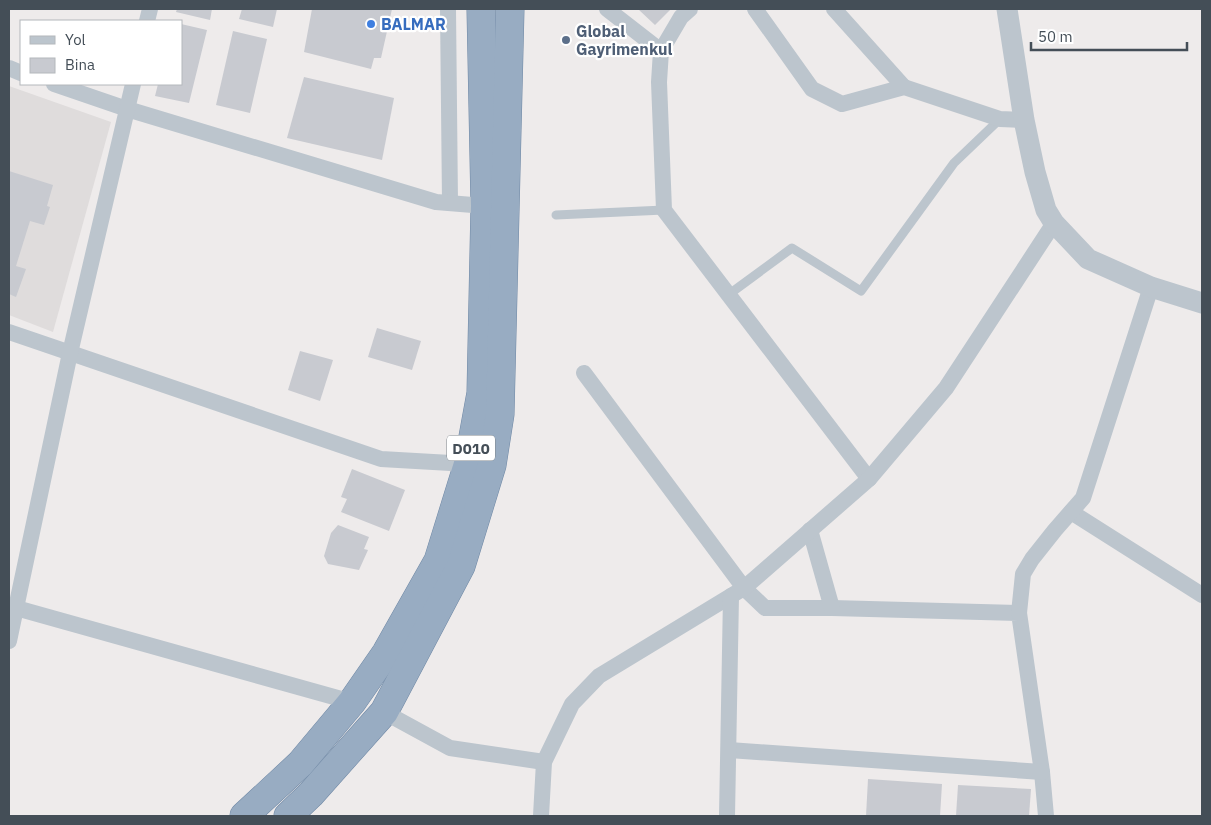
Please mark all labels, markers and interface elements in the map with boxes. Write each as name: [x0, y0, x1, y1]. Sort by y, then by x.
place label: BALMAR: [381, 14, 446, 34]
marker: BALMAR: [365, 18, 377, 30]
legend: [20, 20, 182, 85]
scale bar: [1031, 20, 1187, 52]
place label: Global Gayrimenkul: [576, 21, 672, 59]
text: 50 m: [1038, 27, 1073, 46]
text: Yol: [65, 30, 86, 49]
marker: Global Gayrimenkul: [560, 34, 572, 46]
text: Bina: [65, 55, 95, 74]
road number: D010: [447, 436, 495, 460]

